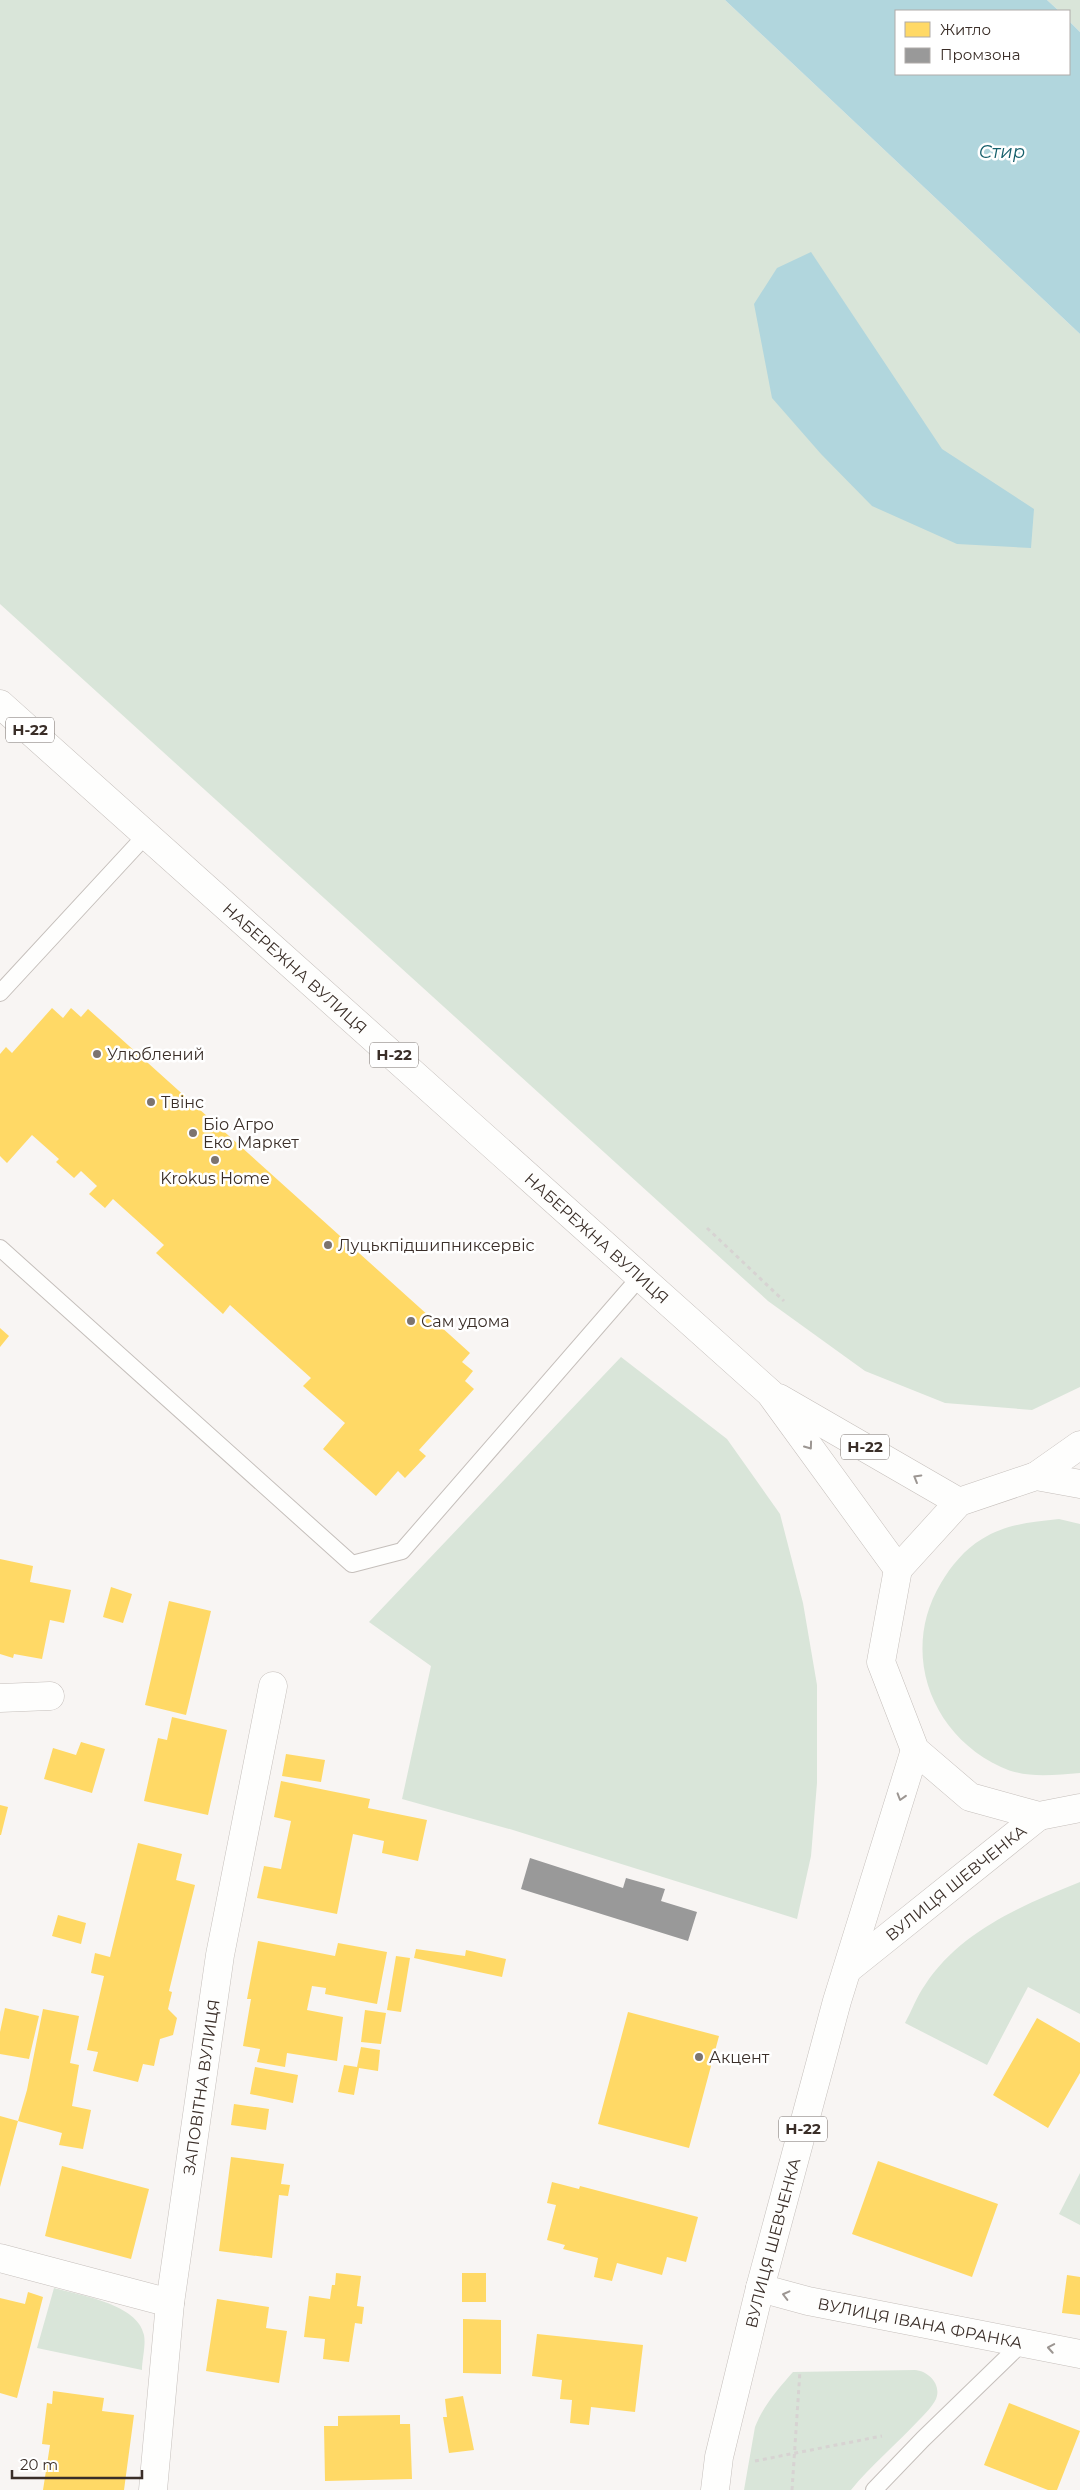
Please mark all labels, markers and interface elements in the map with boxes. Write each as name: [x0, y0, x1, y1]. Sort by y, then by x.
legend: [895, 10, 1070, 75]
text: Житло: [940, 20, 991, 39]
text: Промзона: [940, 45, 1020, 64]
water label: Стир: [979, 141, 1025, 163]
road number: Н-22: [6, 718, 54, 742]
street label: НАБЕРЕЖНА ВУЛИЦЯ: [219, 899, 371, 1038]
road number: Н-22: [370, 1042, 418, 1068]
place label: Улюблений: [107, 1045, 205, 1064]
marker: Улюблений: [91, 1048, 103, 1060]
place label: Твінс: [161, 1093, 204, 1112]
marker: Твінс: [145, 1096, 157, 1108]
place label: Біо Агро Еко Маркет: [203, 1115, 299, 1152]
marker: Біо Агро Еко Маркет: [187, 1127, 199, 1139]
marker: Krokus Home: [209, 1154, 221, 1166]
place label: Krokus Home: [160, 1169, 270, 1188]
street label: НАБЕРЕЖНА ВУЛИЦЯ: [521, 1169, 673, 1308]
place label: Луцькпідшипниксервіс: [338, 1236, 535, 1255]
marker: Луцькпідшипниксервіс: [322, 1239, 334, 1251]
place label: Сам удома: [421, 1312, 510, 1331]
marker: Сам удома: [405, 1315, 417, 1327]
road number: Н-22: [841, 1434, 889, 1460]
one-way arrow: [803, 1440, 812, 1450]
one-way arrow: [914, 1474, 923, 1484]
one-way arrow: [896, 1792, 906, 1801]
street label: ВУЛИЦЯ ШЕВЧЕНКА: [882, 1821, 1030, 1945]
street label: ЗАПОВІТНА ВУЛИЦЯ: [180, 1998, 224, 2176]
place label: Акцент: [709, 2048, 770, 2067]
marker: Акцент: [693, 2051, 705, 2063]
road number: Н-22: [779, 2116, 827, 2142]
street label: ВУЛИЦЯ ШЕВЧЕНКА: [742, 2156, 805, 2330]
one-way arrow: [782, 2290, 791, 2301]
street label: ВУЛИЦЯ ІВАНА ФРАНКА: [816, 2294, 1024, 2353]
one-way arrow: [1047, 2344, 1056, 2354]
scale bar: [12, 2448, 142, 2480]
text: 20 m: [20, 2455, 58, 2474]

